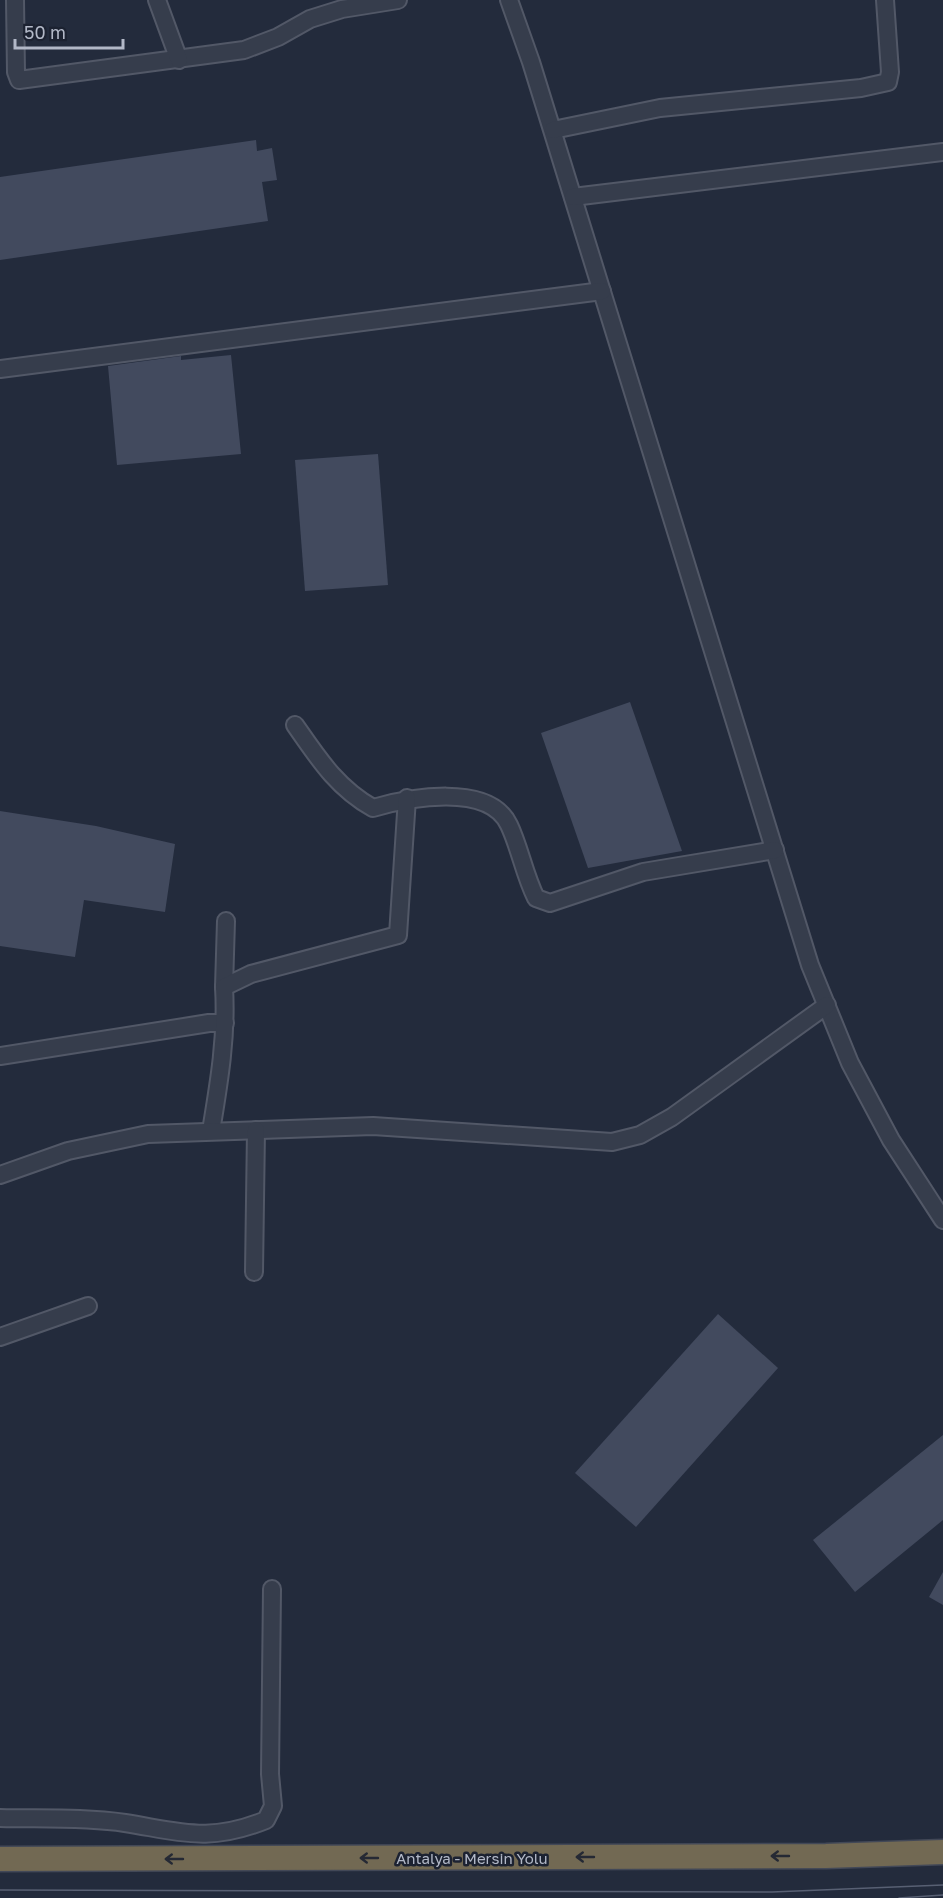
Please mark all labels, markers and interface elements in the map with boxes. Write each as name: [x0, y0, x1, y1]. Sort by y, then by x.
scale bar: [15, 12, 123, 50]
text: 50 m: [24, 21, 66, 43]
street label: Antalya - Mersin Yolu: [396, 1849, 548, 1867]
one-way arrow: [770, 1850, 790, 1862]
one-way arrow: [575, 1851, 595, 1863]
one-way arrow: [359, 1852, 379, 1864]
one-way arrow: [164, 1853, 184, 1865]

